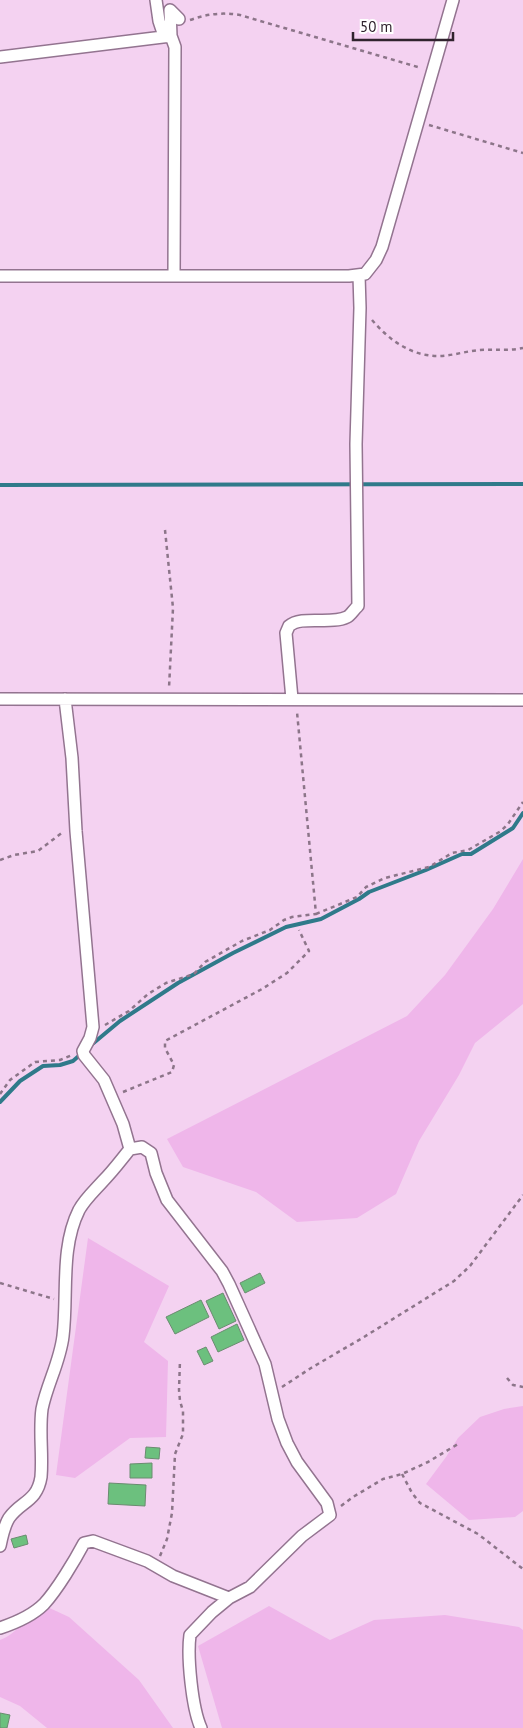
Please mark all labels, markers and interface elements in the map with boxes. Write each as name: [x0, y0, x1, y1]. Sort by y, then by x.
scale bar: [353, 10, 453, 42]
text: 50 m: [360, 17, 393, 36]

